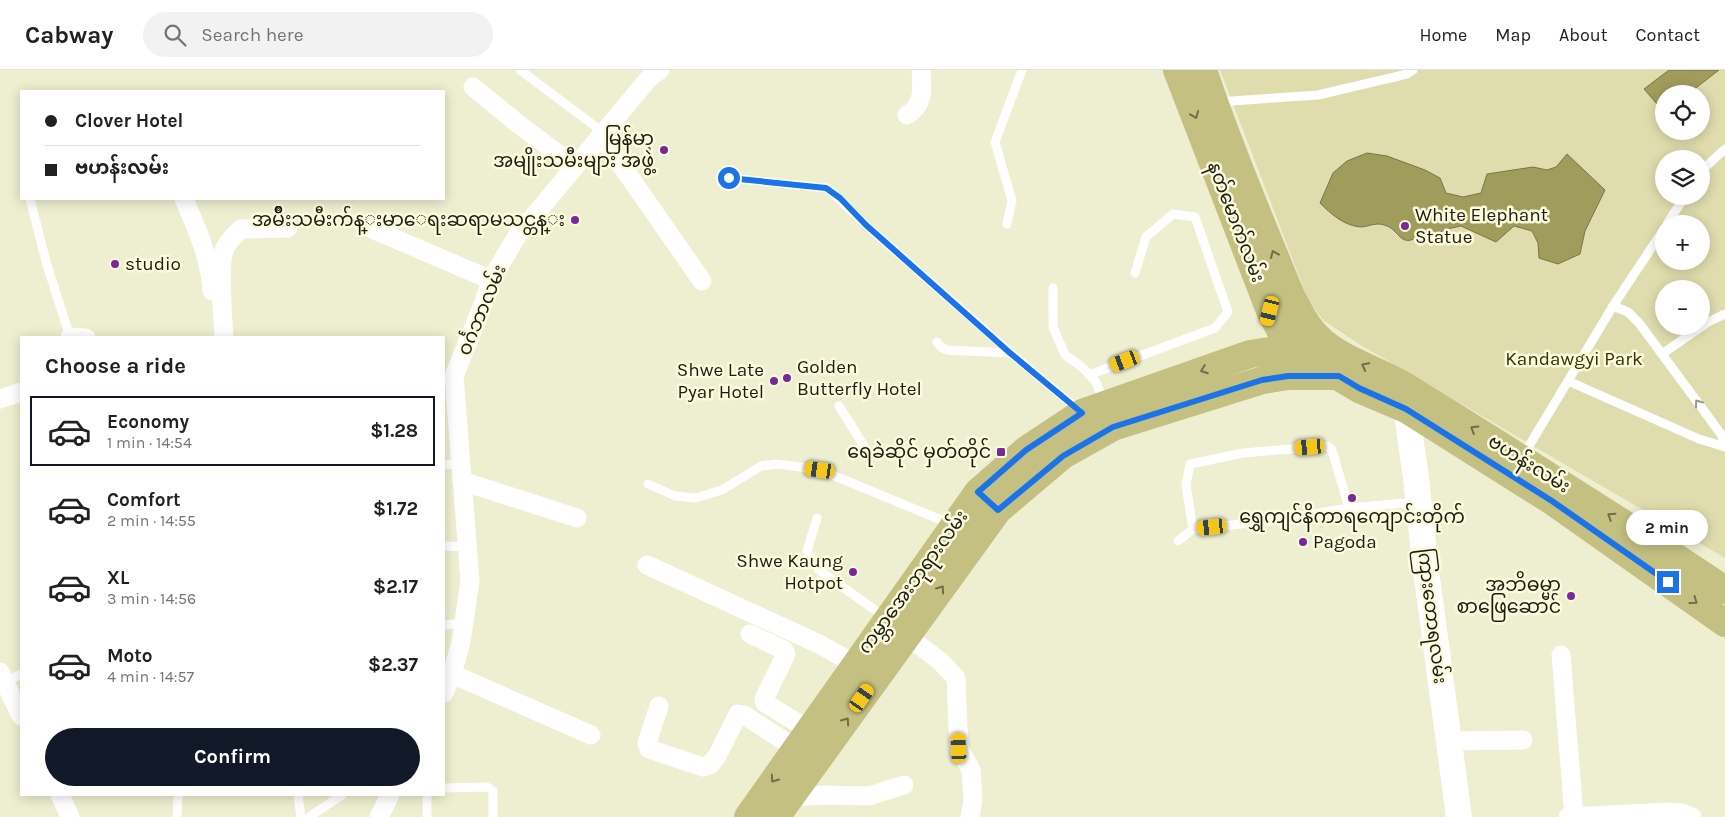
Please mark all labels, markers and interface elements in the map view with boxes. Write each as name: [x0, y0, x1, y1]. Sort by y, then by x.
search box: [143, 12, 493, 57]
text: Cabway: [25, 21, 113, 49]
icon: search: [161, 21, 189, 49]
text: Search here: [201, 24, 304, 46]
text: Home: [1419, 24, 1467, 46]
text: Map: [1495, 24, 1531, 46]
text: About: [1559, 24, 1608, 46]
text: Contact: [1636, 24, 1700, 46]
map controls: [1655, 85, 1710, 335]
button: locate: [1655, 85, 1710, 140]
text: Clover Hotel: [75, 110, 183, 132]
one-way arrow: [1189, 111, 1199, 119]
place label: မြန်မာ့ အမျိုးသမီးများ အဖွဲ့: [493, 124, 657, 176]
marker: မြန်မာ့ အမျိုးသမီးများ အဖွဲ့: [658, 144, 670, 156]
button: layers: [1655, 150, 1710, 205]
text: ဗဟန်းလမ်း: [75, 157, 169, 179]
street label: နတ်မောက်လမ်း: [1199, 157, 1273, 287]
route start: [718, 167, 740, 189]
place label: White Elephant Statue: [1415, 204, 1548, 248]
place label: အမ်ိဳးသမီးက်န္းမာေရးဆရာမသင္တန္း: [252, 205, 565, 235]
marker: အမ်ိဳးသမီးက်န္းမာေရးဆရာမသင္တန္း: [569, 214, 581, 226]
button: +: [1655, 215, 1710, 270]
marker: White Elephant Statue: [1399, 220, 1411, 232]
one-way arrow: [1270, 250, 1281, 259]
place label: studio: [125, 253, 181, 275]
marker: studio: [109, 258, 121, 270]
street label: ဝင်္ဂဘာလမ်း: [449, 260, 511, 359]
button: −: [1655, 280, 1710, 335]
car: [1259, 295, 1280, 327]
park label: Kandawgyi Park: [1505, 348, 1643, 370]
car: [1108, 349, 1141, 373]
text: Choose a ride: [45, 353, 186, 379]
place label: Golden Butterfly Hotel: [797, 356, 922, 400]
place label: Shwe Late Pyar Hotel: [677, 359, 764, 403]
one-way arrow: [1361, 362, 1370, 372]
one-way arrow: [1201, 364, 1209, 374]
marker: Golden Butterfly Hotel: [781, 372, 793, 384]
marker: Shwe Late Pyar Hotel: [768, 375, 780, 387]
one-way arrow: [1696, 400, 1704, 409]
icon: car: [47, 409, 92, 454]
text: Economy: [107, 411, 189, 433]
text: $1.28: [370, 420, 418, 442]
one-way arrow: [1470, 425, 1479, 435]
street label: ဗဟန်းလမ်း: [1482, 427, 1576, 501]
text: 1 min · 14:54: [107, 433, 192, 452]
place label: ရေခဲဆိုင် မှတ်တိုင်: [847, 437, 991, 468]
car: [1294, 438, 1325, 456]
marker: ရေခဲဆိုင် မှတ်တိုင်: [995, 446, 1007, 458]
car: [804, 460, 835, 480]
icon: car: [47, 487, 92, 532]
text: Comfort: [107, 489, 181, 511]
marker: ရွှေကျင်နိကာရကျောင်းတိုက်: [1346, 492, 1358, 504]
text: $1.72: [373, 498, 418, 520]
place label: ရွှေကျင်နိကာရကျောင်းတိုက်: [1239, 502, 1465, 533]
street label: ကမ္ဘာအေးဘုရားလမ်း: [850, 504, 976, 661]
callout: 2 min: [1627, 510, 1709, 544]
text: 2 min · 14:55: [107, 511, 196, 530]
one-way arrow: [1607, 513, 1616, 522]
car: [1196, 518, 1227, 536]
text: 2 min: [1645, 518, 1689, 537]
place label: Pagoda: [1313, 531, 1377, 553]
marker: Pagoda: [1297, 536, 1309, 548]
street label: ကြားတောရလမ်း: [1409, 546, 1455, 686]
place label: Shwe Kaung Hotpot: [736, 550, 843, 594]
icon: car: [47, 565, 92, 610]
marker: Shwe Kaung Hotpot: [847, 566, 859, 578]
text: XL: [107, 567, 129, 589]
place label: အဘိဓမ္မာ စာဖြေဆောင်: [1456, 570, 1561, 622]
route end: [1657, 571, 1679, 593]
text: $2.17: [373, 576, 418, 598]
one-way arrow: [935, 585, 944, 595]
text: 3 min · 14:56: [107, 589, 196, 608]
marker: အဘိဓမ္မာ စာဖြေဆောင်: [1565, 590, 1577, 602]
one-way arrow: [1688, 595, 1698, 604]
icon: car: [47, 643, 92, 688]
text: Moto: [107, 645, 153, 667]
text: $2.37: [368, 654, 418, 676]
text: 4 min · 14:57: [107, 667, 194, 686]
car: [847, 681, 876, 715]
one-way arrow: [840, 717, 849, 727]
button: Confirm: [45, 728, 420, 786]
car: [950, 733, 967, 763]
one-way arrow: [771, 773, 780, 782]

